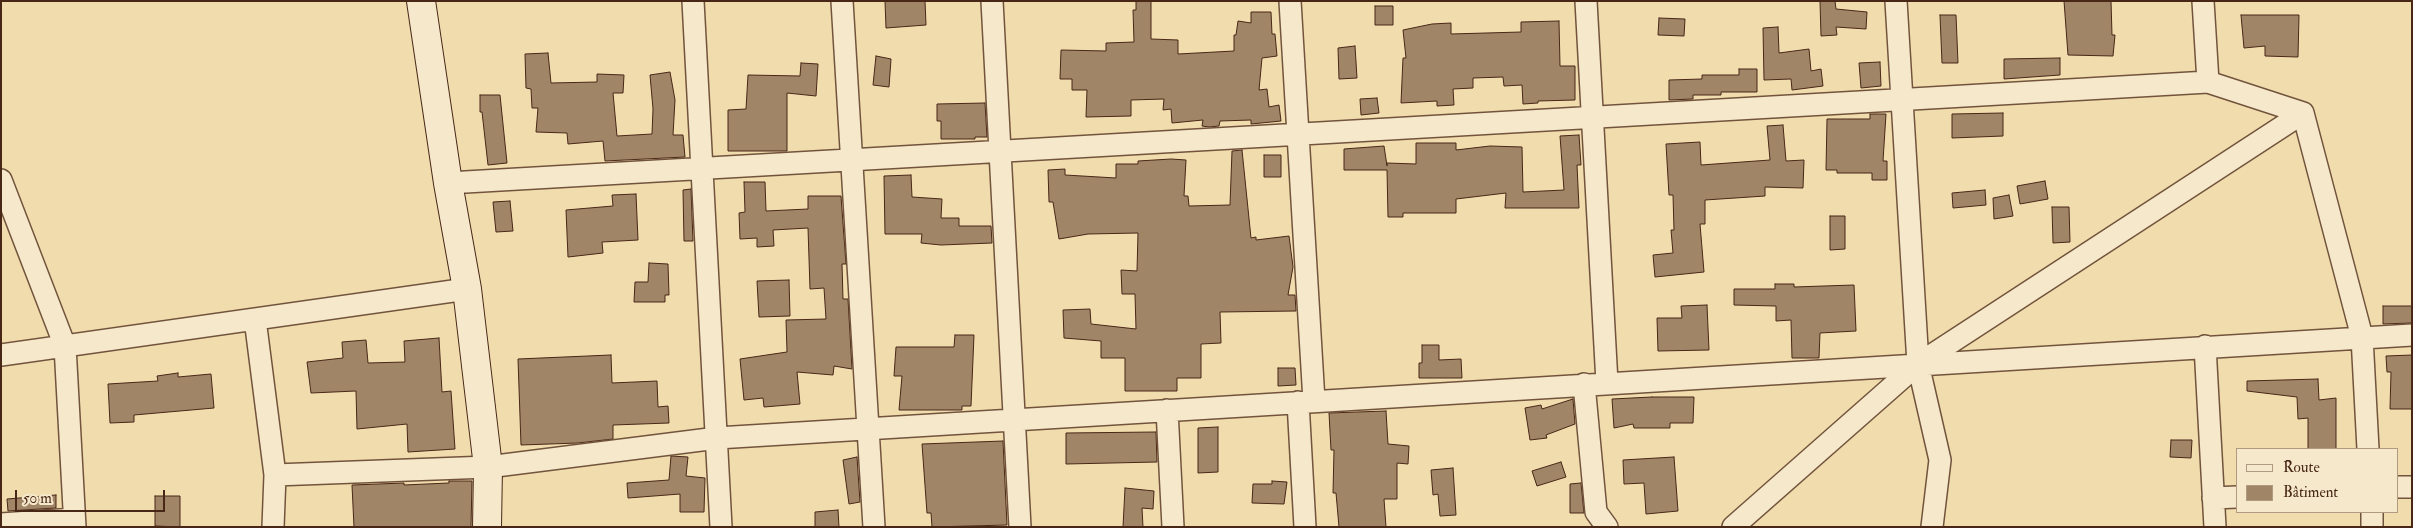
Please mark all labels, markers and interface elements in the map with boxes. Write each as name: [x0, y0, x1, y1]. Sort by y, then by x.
legend: [2236, 448, 2398, 513]
text: Route: [2283, 458, 2320, 477]
scale bar: [18, 480, 168, 512]
text: Bâtiment: [2283, 483, 2338, 502]
text: 50 m: [23, 489, 52, 508]

